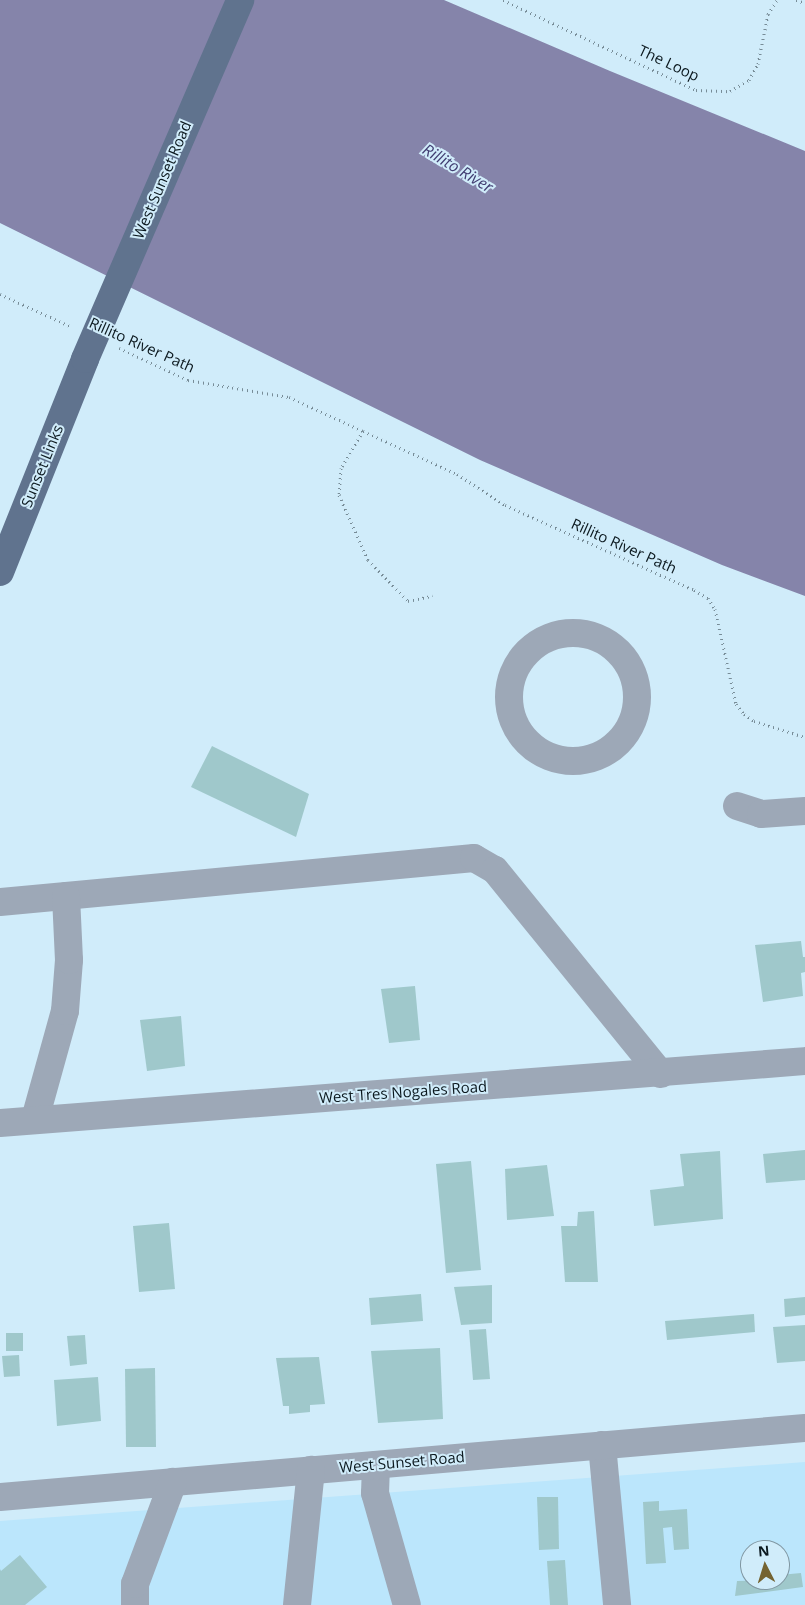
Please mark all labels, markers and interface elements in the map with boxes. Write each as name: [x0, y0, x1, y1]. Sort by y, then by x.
street label: The Loop: [636, 41, 702, 85]
street label: West Sunset Road: [129, 119, 195, 241]
water label: Rillito River: [419, 140, 497, 196]
street label: Rillito River Path: [86, 314, 198, 376]
street label: Sunset Links: [17, 422, 67, 510]
street label: Rillito River Path: [568, 515, 680, 577]
street label: West Tres Nogales Road: [318, 1077, 488, 1107]
street label: West Sunset Road: [339, 1448, 465, 1476]
north arrow: [740, 1540, 790, 1590]
text: N: [757, 1541, 770, 1561]

